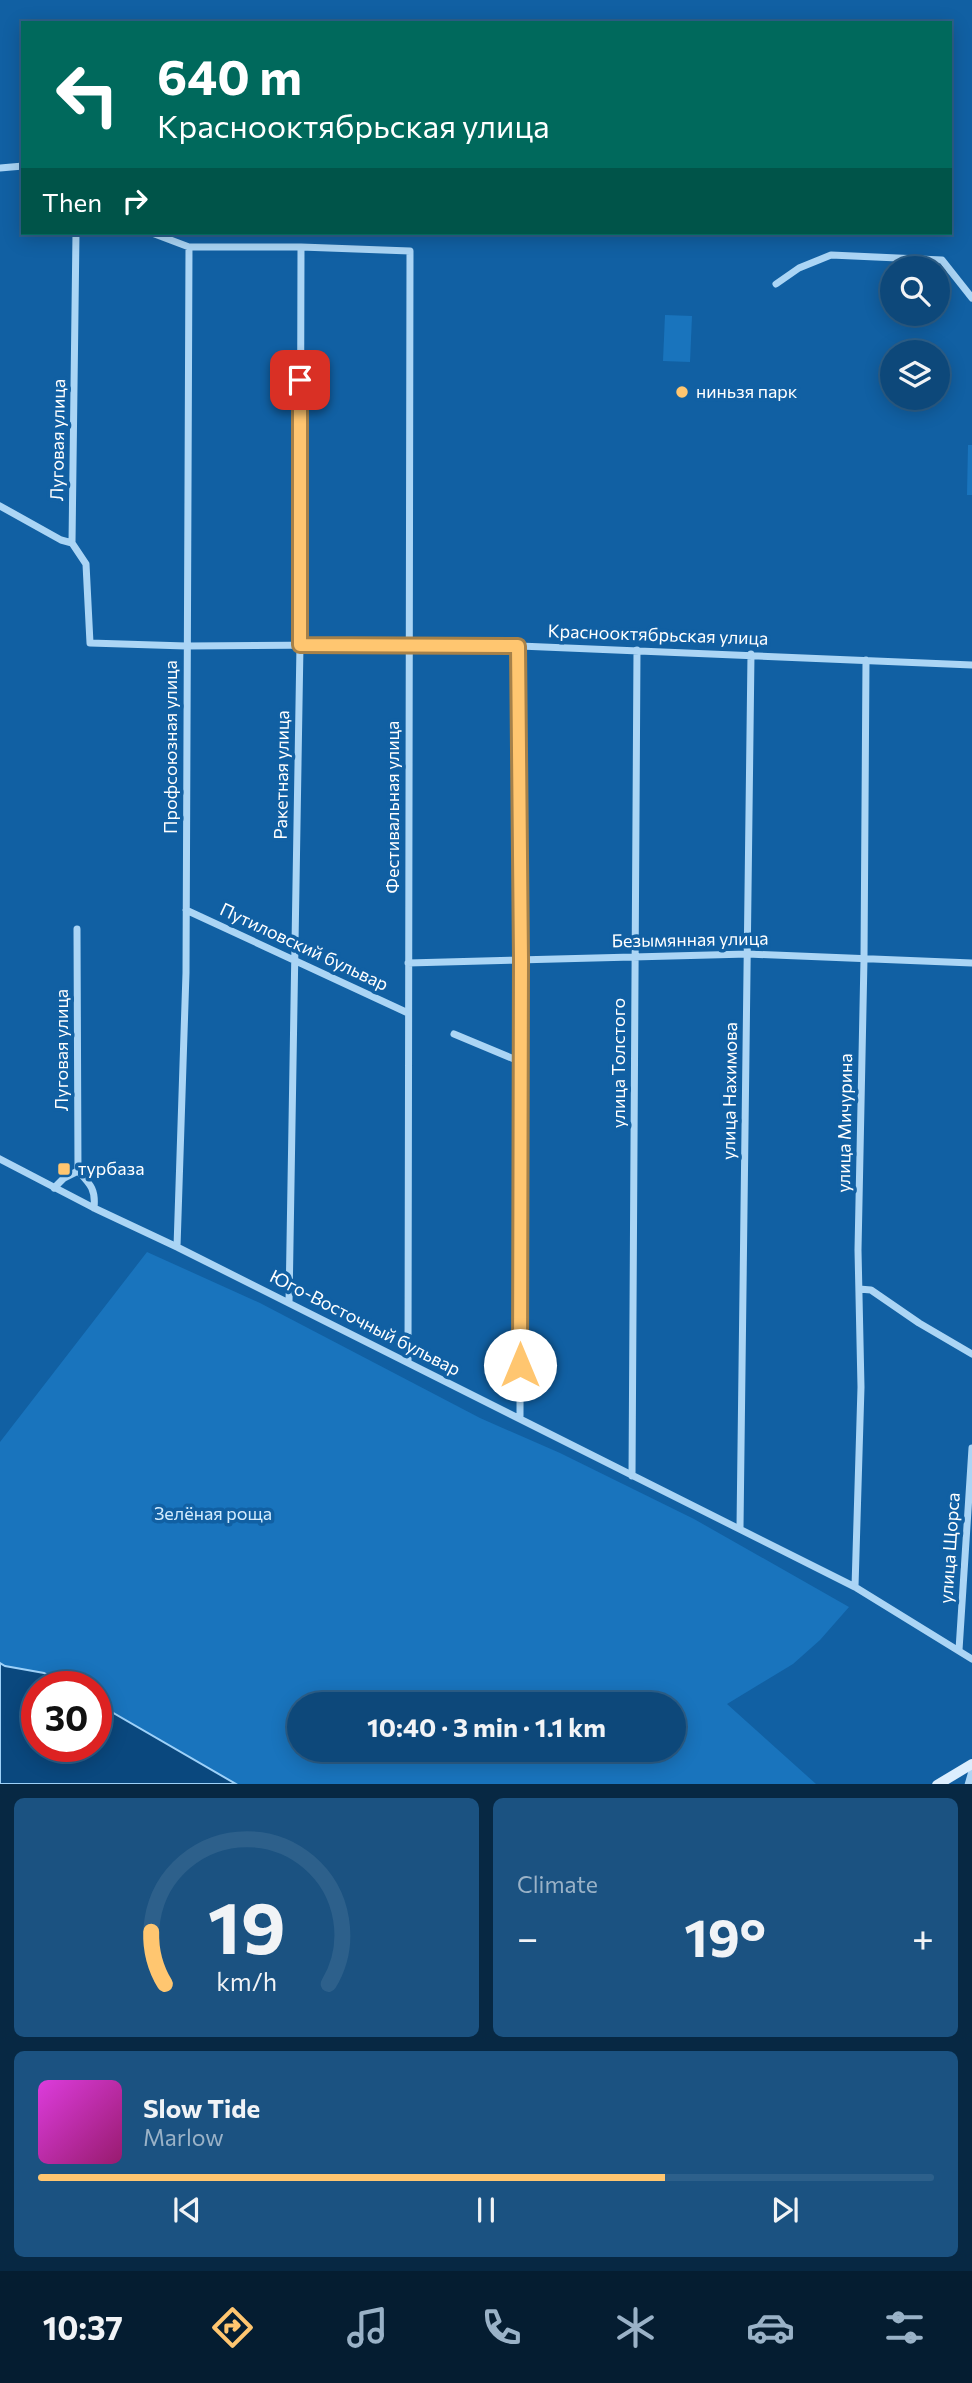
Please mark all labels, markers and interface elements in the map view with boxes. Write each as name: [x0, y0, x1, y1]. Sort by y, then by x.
text: 640 m: [157, 45, 302, 105]
icon: left: [42, 49, 133, 140]
text: Краснооктябрьская улица: [157, 105, 550, 145]
icon: right: [116, 182, 154, 220]
text: Then: [42, 186, 102, 217]
map controls: [880, 256, 950, 410]
button: search: [880, 256, 950, 326]
button: layers: [880, 340, 950, 410]
pin: [270, 350, 330, 410]
icon: arrive: [281, 361, 319, 399]
street label: Луговая улица: [45, 379, 69, 501]
place label: ниньзя парк: [696, 380, 798, 402]
marker: ниньзя парк: [674, 384, 690, 400]
street label: Краснооктябрьская улица: [547, 619, 769, 649]
street label: Профсоюзная улица: [159, 660, 181, 834]
street label: Ракетная улица: [269, 710, 293, 840]
street label: Фестивальная улица: [381, 721, 403, 893]
street label: Путиловский бульвар: [217, 897, 392, 995]
street label: Безымянная улица: [611, 927, 769, 951]
street label: Луговая улица: [50, 989, 72, 1111]
street label: улица Толстого: [607, 998, 629, 1128]
street label: улица Нахимова: [717, 1022, 741, 1160]
street label: улица Мичурина: [832, 1053, 856, 1193]
place label: турбаза: [78, 1157, 145, 1179]
marker: турбаза: [56, 1161, 72, 1177]
street label: Юго-Восточный бульвар: [266, 1264, 464, 1380]
position arrow: [483, 1328, 557, 1402]
street label: улица Щорса: [934, 1492, 964, 1604]
park label: Зелёная роща: [154, 1502, 272, 1524]
speed limit sign: 30: [21, 1671, 112, 1762]
text: 10:40 · 3 min · 1.1 km: [367, 1711, 606, 1742]
text: Climate: [517, 1870, 598, 1898]
text: 19: [208, 1880, 285, 1969]
text: 19°: [684, 1904, 766, 1968]
text: −: [517, 1913, 539, 1960]
text: +: [912, 1913, 934, 1960]
text: km/h: [216, 1965, 277, 1995]
text: Slow Tide: [143, 2092, 260, 2123]
text: Marlow: [143, 2123, 224, 2151]
icon: previous: [168, 2191, 206, 2229]
icon: pause: [467, 2191, 505, 2229]
icon: next: [766, 2191, 804, 2229]
icon: directions: [208, 2303, 257, 2352]
icon: music: [343, 2303, 392, 2352]
icon: phone: [477, 2303, 526, 2352]
icon: climate: [611, 2303, 660, 2352]
icon: car: [746, 2303, 795, 2352]
icon: filters: [880, 2303, 929, 2352]
text: 10:37: [43, 2307, 123, 2347]

